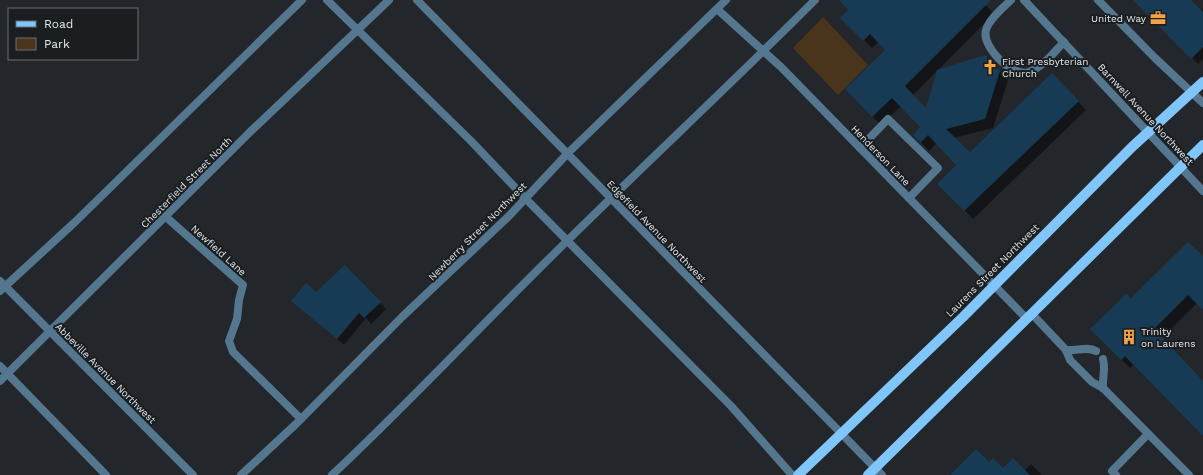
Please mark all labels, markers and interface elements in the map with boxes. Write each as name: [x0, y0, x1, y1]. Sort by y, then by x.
legend: [8, 8, 138, 60]
office icon: United Way: [1149, 9, 1167, 27]
place label: United Way: [1091, 13, 1147, 24]
text: Road: [44, 17, 73, 31]
text: Park: [44, 37, 70, 51]
place label: First Presbyterian Church: [1002, 56, 1088, 79]
church icon: First Presbyterian Church: [981, 58, 999, 76]
street label: Barnwell Avenue Northwest: [1096, 61, 1196, 168]
street label: Henderson Lane: [849, 123, 912, 188]
street label: Chesterfield Street North: [139, 135, 234, 230]
street label: Edgefield Avenue Northwest: [605, 178, 709, 285]
street label: Newberry Street Northwest: [426, 179, 529, 283]
street label: Laurens Street Northwest: [944, 221, 1042, 319]
street label: Newfield Lane: [189, 223, 249, 278]
street label: Abbeville Avenue Northwest: [53, 321, 159, 426]
place label: Trinity on Laurens: [1141, 326, 1196, 349]
building icon: Trinity on Laurens: [1120, 328, 1138, 346]

